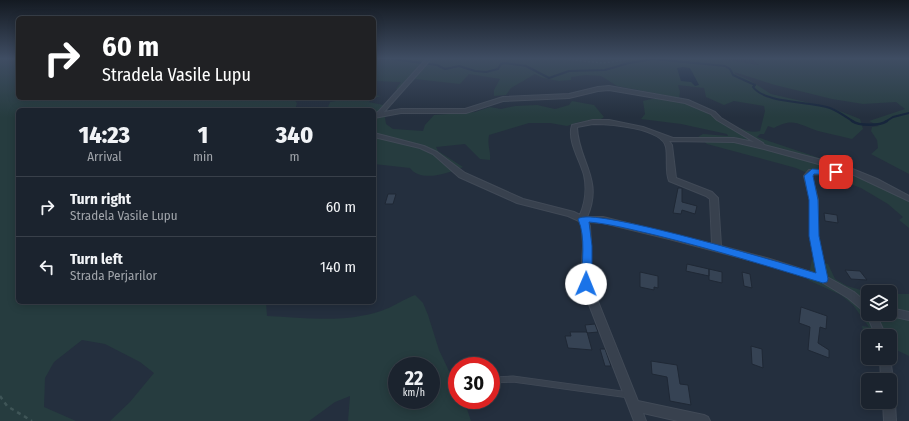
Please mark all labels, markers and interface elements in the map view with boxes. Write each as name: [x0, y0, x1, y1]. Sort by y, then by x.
text: 60 m: [102, 30, 159, 63]
icon: right: [36, 32, 88, 84]
text: Stradela Vasile Lupu: [102, 64, 251, 86]
text: 14:23: [79, 121, 130, 149]
text: 1: [198, 121, 208, 149]
text: 340: [276, 121, 313, 149]
text: Arrival: [87, 149, 122, 164]
text: min: [193, 149, 213, 164]
text: m: [290, 149, 300, 164]
pin: [819, 155, 853, 189]
icon: arrive: [825, 161, 847, 183]
text: Turn right: [70, 190, 131, 208]
icon: right: [36, 196, 58, 218]
text: 60 m: [326, 198, 356, 216]
text: Stradela Vasile Lupu: [70, 208, 178, 223]
text: Turn left: [70, 250, 123, 268]
icon: left: [36, 256, 58, 278]
text: 140 m: [320, 258, 356, 276]
position arrow: [565, 263, 607, 305]
text: Strada Perjarilor: [70, 268, 157, 283]
map controls: [861, 285, 897, 409]
button: layers: [861, 285, 897, 321]
button: +: [861, 329, 897, 365]
speed limit sign: 30: [448, 357, 500, 409]
text: 22: [405, 366, 423, 390]
button: −: [861, 373, 897, 409]
text: km/h: [403, 387, 425, 399]

